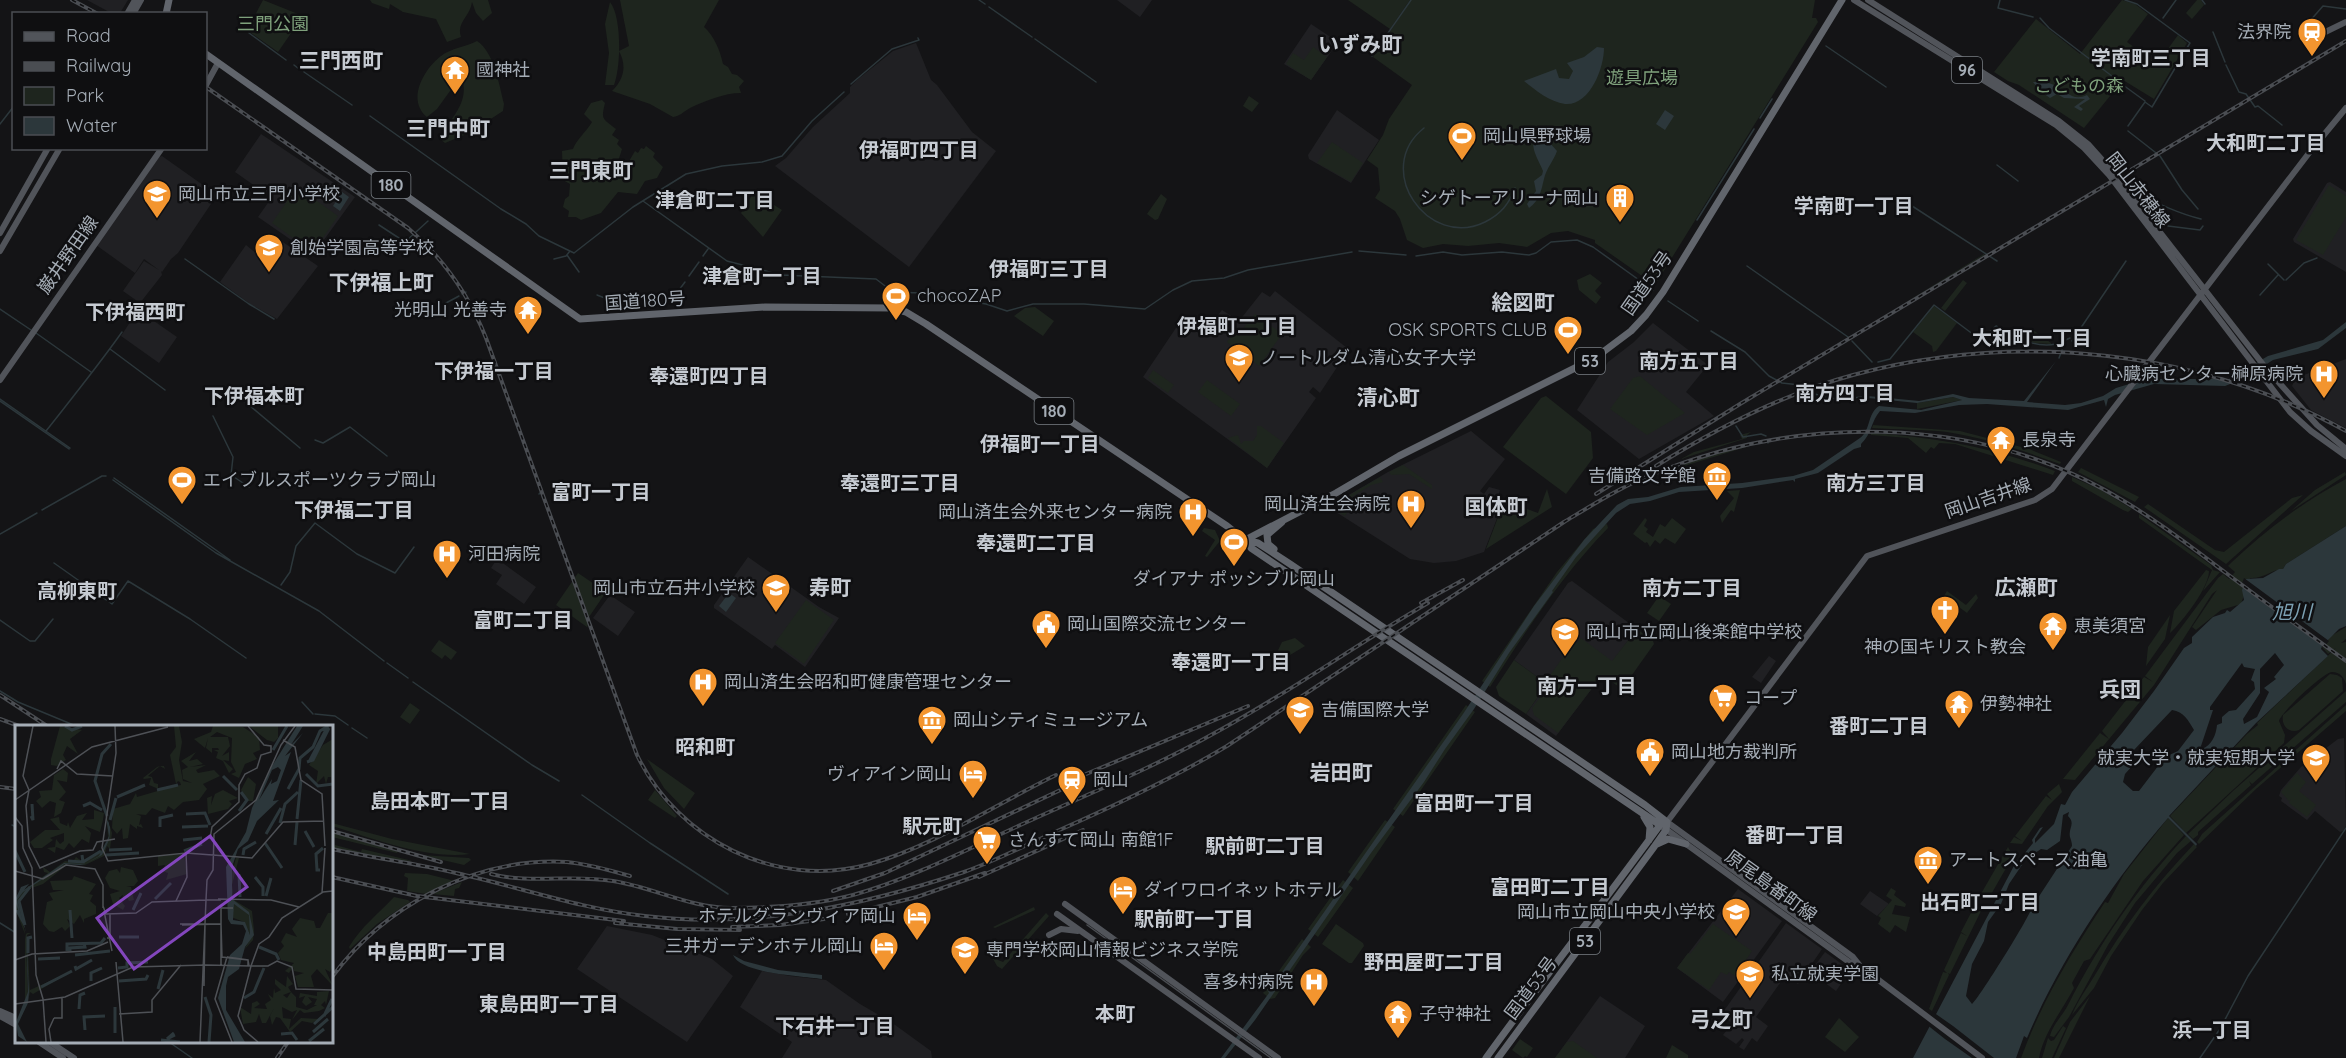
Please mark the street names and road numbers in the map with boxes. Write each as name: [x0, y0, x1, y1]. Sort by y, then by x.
road number: 96: [1952, 57, 1982, 83]
street label: 岡山赤穂線: [2102, 147, 2175, 232]
road number: 180: [372, 172, 410, 198]
street label: 巌井野田線: [32, 211, 103, 298]
street label: 国道53号: [1616, 246, 1677, 319]
street label: 国道180号: [604, 286, 686, 315]
road number: 53: [1575, 348, 1605, 374]
road number: 180: [1034, 398, 1074, 424]
street label: 岡山吉井線: [1942, 472, 2034, 523]
street label: 原尾島番町線: [1721, 845, 1822, 927]
road number: 53: [1570, 928, 1600, 954]
street label: 国道53号: [1499, 952, 1562, 1024]

